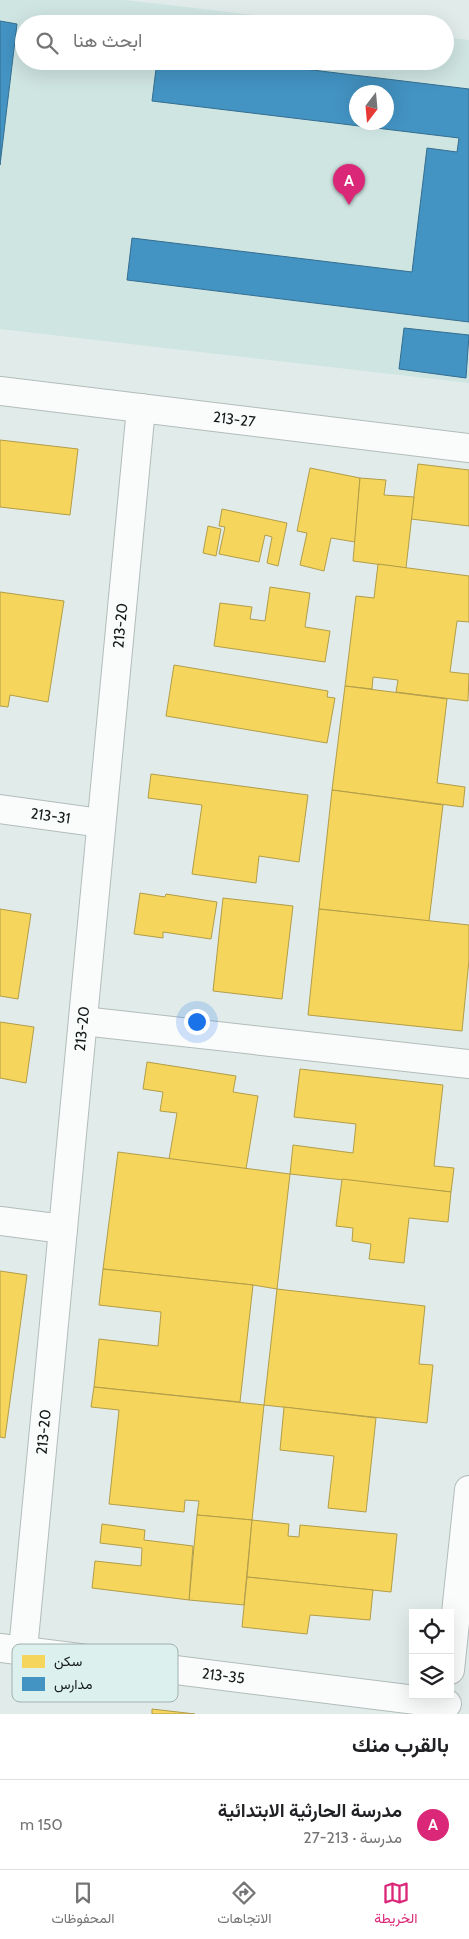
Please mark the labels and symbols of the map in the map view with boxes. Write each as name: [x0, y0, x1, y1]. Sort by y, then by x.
north arrow: [349, 85, 394, 130]
pin: A: [333, 164, 365, 205]
street label: 213-27: [212, 408, 257, 431]
street label: 213-20: [109, 602, 131, 649]
street label: 213-31: [29, 804, 72, 828]
street label: 213-20: [71, 1005, 93, 1052]
your location: [184, 1009, 210, 1035]
street label: 213-20: [33, 1409, 55, 1455]
legend: [12, 1644, 178, 1702]
text: سكن: [54, 1652, 82, 1670]
street label: 213-35: [201, 1664, 246, 1688]
text: مدارس: [54, 1675, 92, 1693]

